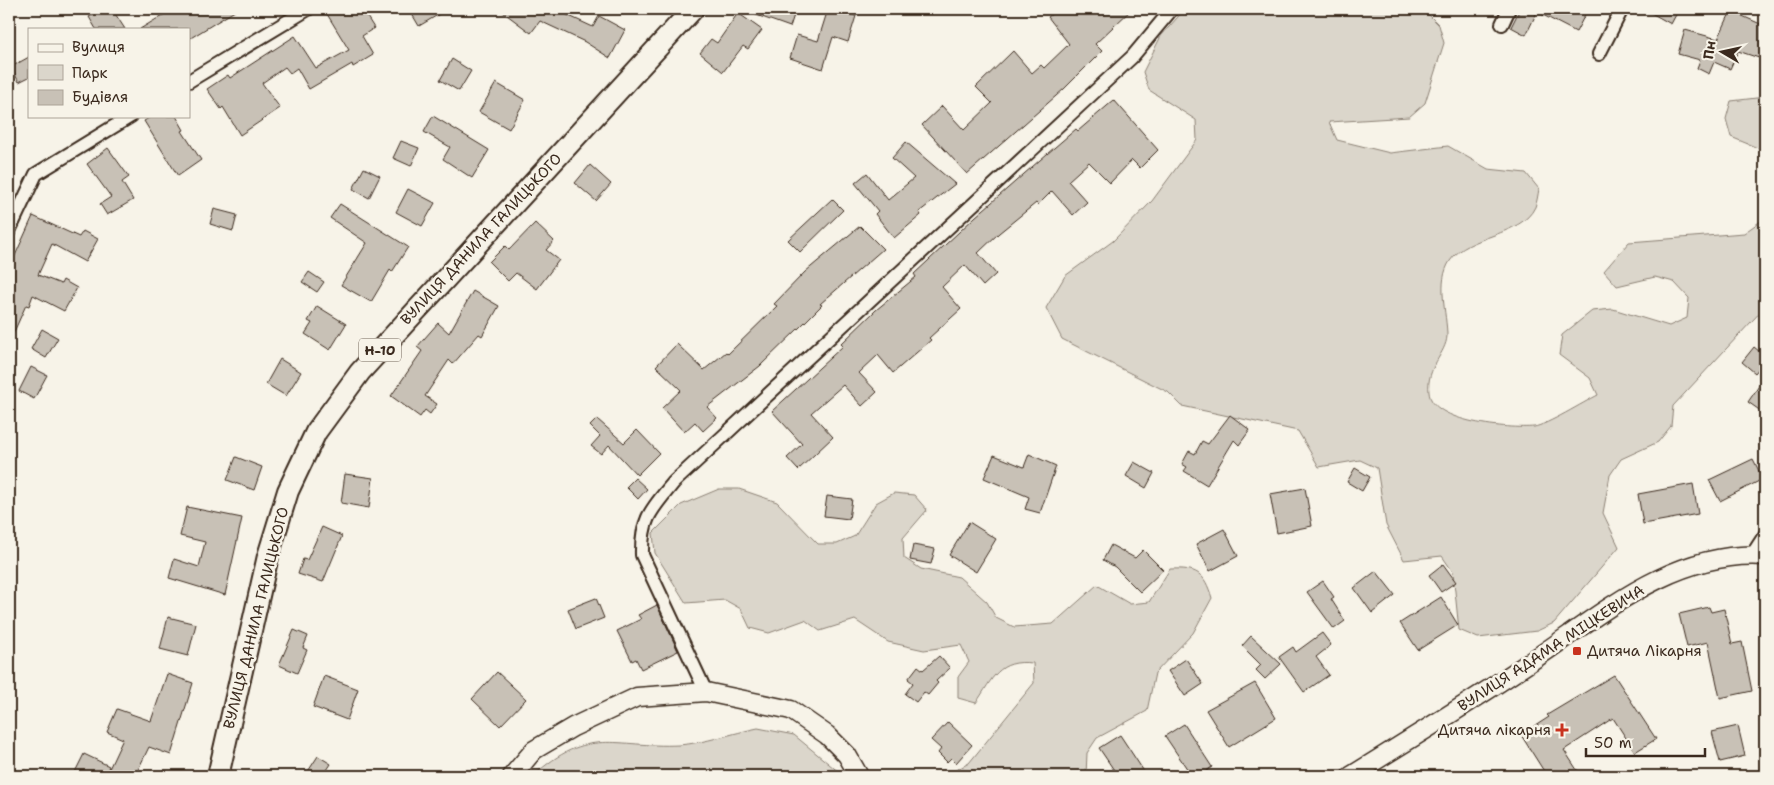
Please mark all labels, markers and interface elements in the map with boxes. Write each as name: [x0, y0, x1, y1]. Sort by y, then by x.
legend: [28, 28, 190, 118]
north arrow: [1696, 28, 1746, 78]
text: Вулиця: [72, 37, 125, 57]
text: Пн: [1699, 39, 1719, 61]
text: Парк: [72, 63, 108, 83]
text: Будівля: [72, 87, 128, 107]
street label: ВУЛИЦЯ ДАНИЛА ГАЛИЦЬКОГО: [396, 149, 566, 329]
road number: Н-10: [359, 338, 401, 362]
street label: ВУЛИЦЯ ДАНИЛА ГАЛИЦЬКОГО: [219, 505, 293, 731]
street label: ВУЛИЦЯ АДАМА МІЦКЕВИЧА: [1454, 580, 1648, 716]
place label: Дитяча Лікарня: [1587, 641, 1702, 661]
marker: Дитяча Лікарня: [1571, 645, 1583, 657]
place label: Дитяча лікарня: [1438, 720, 1551, 740]
marker: Дитяча лікарня: [1555, 723, 1569, 737]
scale bar: [1586, 725, 1705, 757]
text: 50 m: [1594, 733, 1632, 753]

